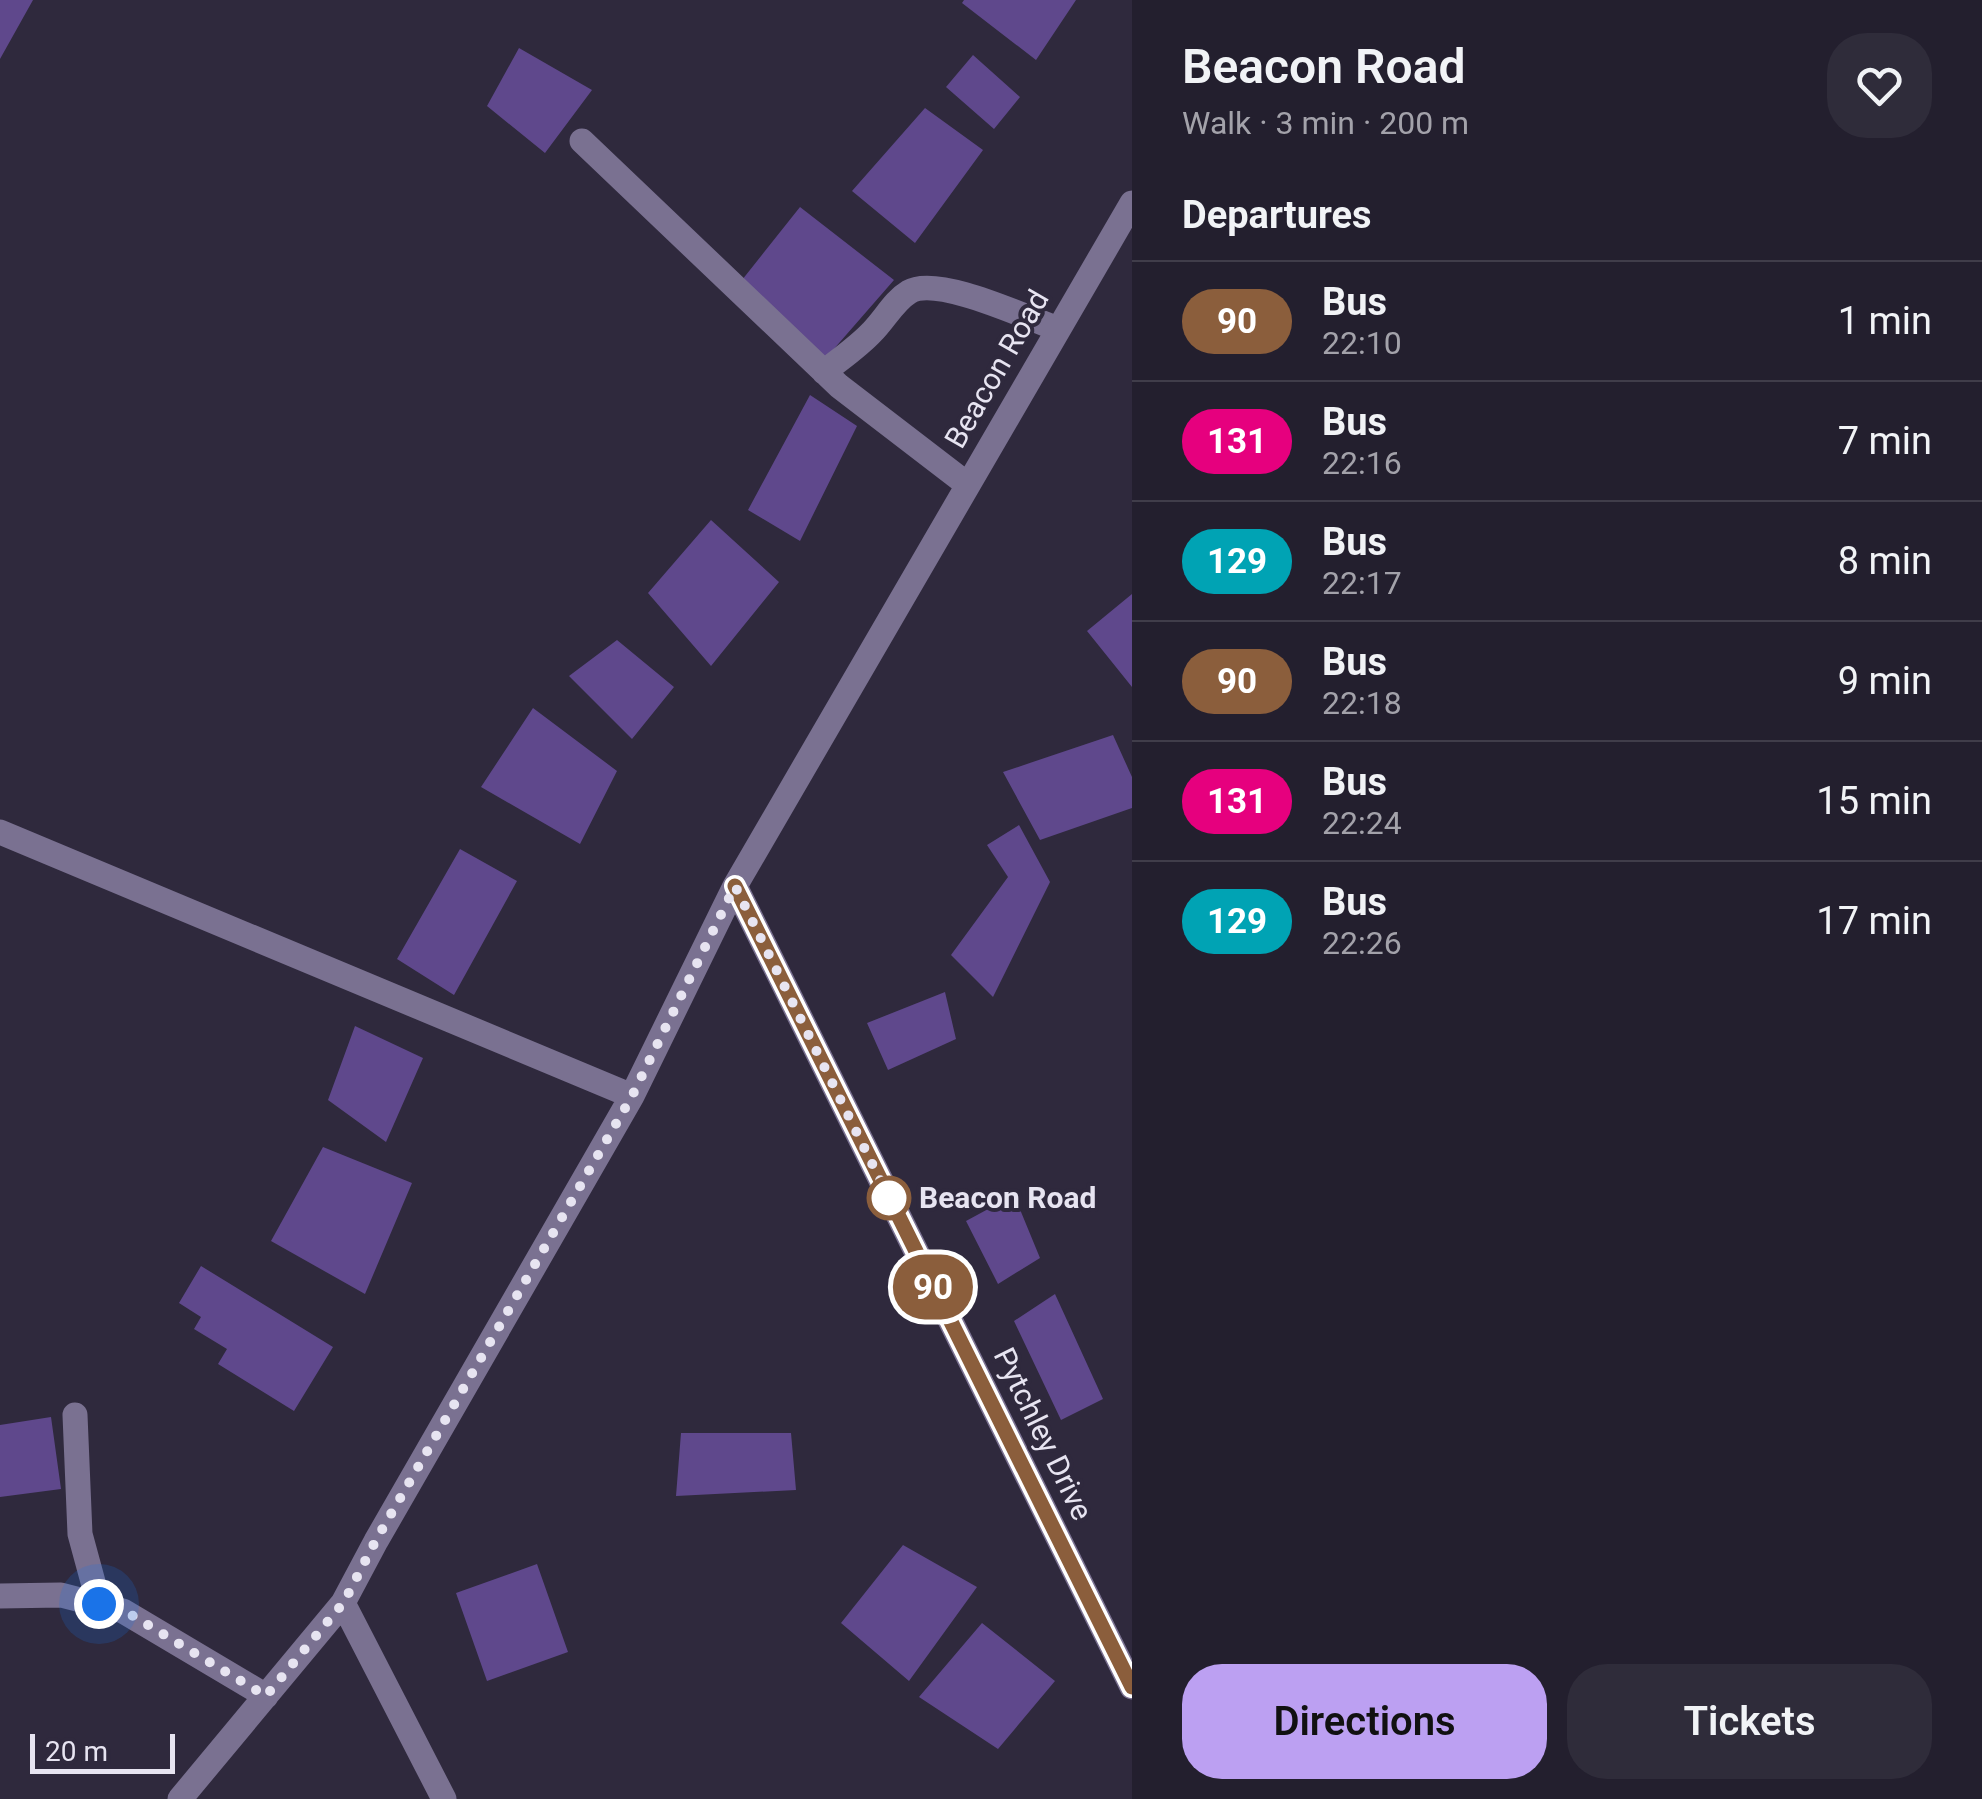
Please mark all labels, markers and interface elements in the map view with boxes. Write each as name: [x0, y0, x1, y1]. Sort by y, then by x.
button: heart: [1827, 33, 1932, 138]
text: Beacon Road: [1182, 38, 1465, 95]
text: Walk · 3 min · 200 m: [1182, 104, 1469, 142]
text: Departures: [1182, 193, 1372, 237]
text: Bus: [1322, 280, 1387, 324]
street label: Beacon Road: [937, 284, 1056, 454]
text: 1 min: [1838, 299, 1932, 343]
text: 90: [1217, 301, 1257, 342]
text: 22:10: [1322, 324, 1402, 362]
text: Bus: [1322, 400, 1387, 444]
text: 7 min: [1838, 419, 1932, 463]
text: 131: [1207, 421, 1267, 462]
text: 22:16: [1322, 444, 1402, 482]
text: Bus: [1322, 520, 1387, 564]
text: 8 min: [1838, 539, 1932, 583]
text: 129: [1207, 541, 1267, 582]
text: 22:17: [1322, 564, 1402, 602]
text: Bus: [1322, 640, 1387, 684]
text: 9 min: [1838, 659, 1932, 703]
text: 90: [1217, 661, 1257, 702]
text: 22:18: [1322, 684, 1402, 722]
text: Bus: [1322, 760, 1387, 804]
text: 15 min: [1816, 779, 1932, 823]
text: 131: [1207, 781, 1267, 822]
text: 22:24: [1322, 804, 1402, 842]
text: Bus: [1322, 880, 1387, 924]
text: 17 min: [1816, 899, 1932, 943]
text: 129: [1207, 901, 1267, 942]
text: 22:26: [1322, 924, 1402, 962]
marker: Beacon Road: [868, 1177, 910, 1219]
place label: Beacon Road: [919, 1180, 1096, 1215]
line badge: 90: [888, 1254, 978, 1320]
text: 90: [913, 1267, 953, 1308]
street label: Pytchley Drive: [987, 1342, 1100, 1526]
your location: [74, 1579, 124, 1629]
button: Directions: [1182, 1664, 1547, 1779]
button: Tickets: [1567, 1664, 1932, 1779]
scale bar: [30, 1729, 175, 1774]
text: 20 m: [45, 1735, 108, 1768]

